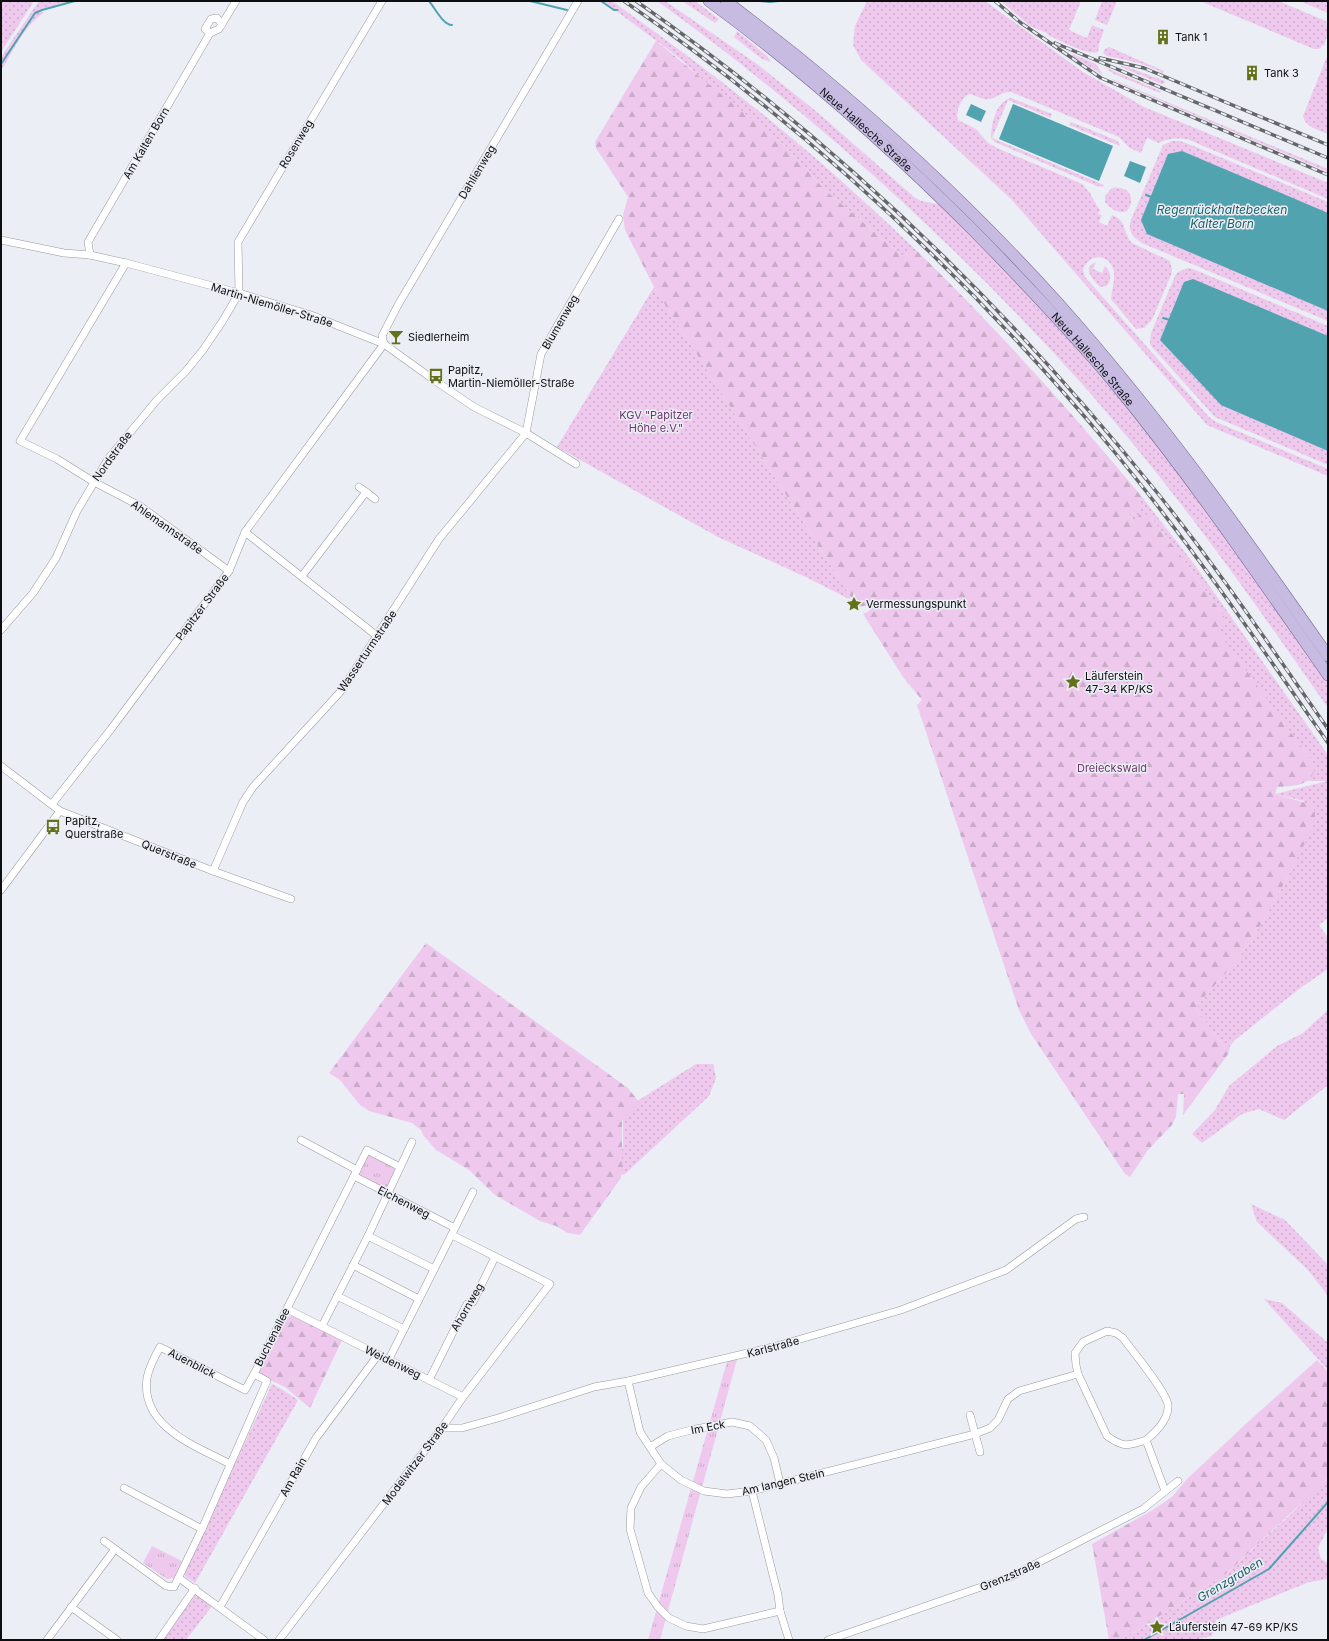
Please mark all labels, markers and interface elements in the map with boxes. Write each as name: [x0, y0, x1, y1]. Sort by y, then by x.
building icon: Tank 1: [1154, 28, 1172, 46]
place label: Tank 1: [1175, 30, 1208, 44]
building icon: Tank 3: [1243, 64, 1261, 82]
place label: Tank 3: [1264, 66, 1299, 80]
street label: Neue Hallesche Straße: [817, 85, 915, 174]
street label: Am Kalten Born: [120, 105, 172, 181]
street label: Rosenweg: [276, 117, 316, 171]
street label: Dahlienweg: [455, 142, 499, 202]
water label: Regenrückhaltebecken Kalter Born: [1157, 202, 1287, 231]
street label: Martin-Niemöller-Straße: [209, 280, 335, 330]
street label: Blumenweg: [539, 292, 581, 352]
street label: Neue Hallesche Straße: [1048, 310, 1137, 409]
bar icon: Siedlerheim: [387, 328, 405, 346]
place label: Siedlerheim: [408, 330, 469, 344]
place label: Papitz, Martin-Niemöller-Straße: [448, 363, 575, 390]
bus stop icon: Papitz, Martin-Niemöller-Straße: [427, 367, 445, 385]
park label: KGV "Papitzer Höhe e.V.": [619, 408, 693, 435]
street label: Nordstraße: [89, 428, 135, 484]
street label: Ahlemannstraße: [128, 497, 206, 557]
street label: Papitzer Straße: [172, 571, 232, 643]
place icon: Vermessungspunkt: [845, 595, 863, 613]
place label: Vermessungspunkt: [866, 597, 967, 611]
street label: Wasserturmstraße: [334, 607, 400, 695]
place label: Läuferstein 47-34 KP/KS: [1085, 669, 1153, 696]
place icon: Läuferstein 47-34 KP/KS: [1064, 673, 1082, 691]
park label: Dreieckswald: [1077, 761, 1147, 775]
place label: Papitz, Querstraße: [65, 814, 123, 841]
bus stop icon: Papitz, Querstraße: [44, 818, 62, 836]
street label: Querstraße: [139, 837, 199, 871]
street label: Eichenweg: [375, 1183, 433, 1221]
street label: Ahornweg: [448, 1280, 486, 1334]
street label: Buchenallee: [251, 1305, 293, 1369]
street label: Karlstraße: [745, 1333, 801, 1361]
street label: Weidenweg: [363, 1342, 423, 1382]
street label: Auenblick: [166, 1345, 218, 1381]
street label: Im Eck: [690, 1417, 726, 1437]
street label: Modelwitzer Straße: [379, 1418, 451, 1508]
street label: Am Rain: [277, 1455, 309, 1499]
street label: Am langen Stein: [740, 1466, 826, 1498]
water label: Grenzgraben: [1194, 1554, 1265, 1605]
street label: Grenzstraße: [978, 1556, 1042, 1594]
place icon: Läuferstein 47-69 KP/KS: [1148, 1618, 1166, 1636]
place label: Läuferstein 47-69 KP/KS: [1169, 1620, 1298, 1634]

